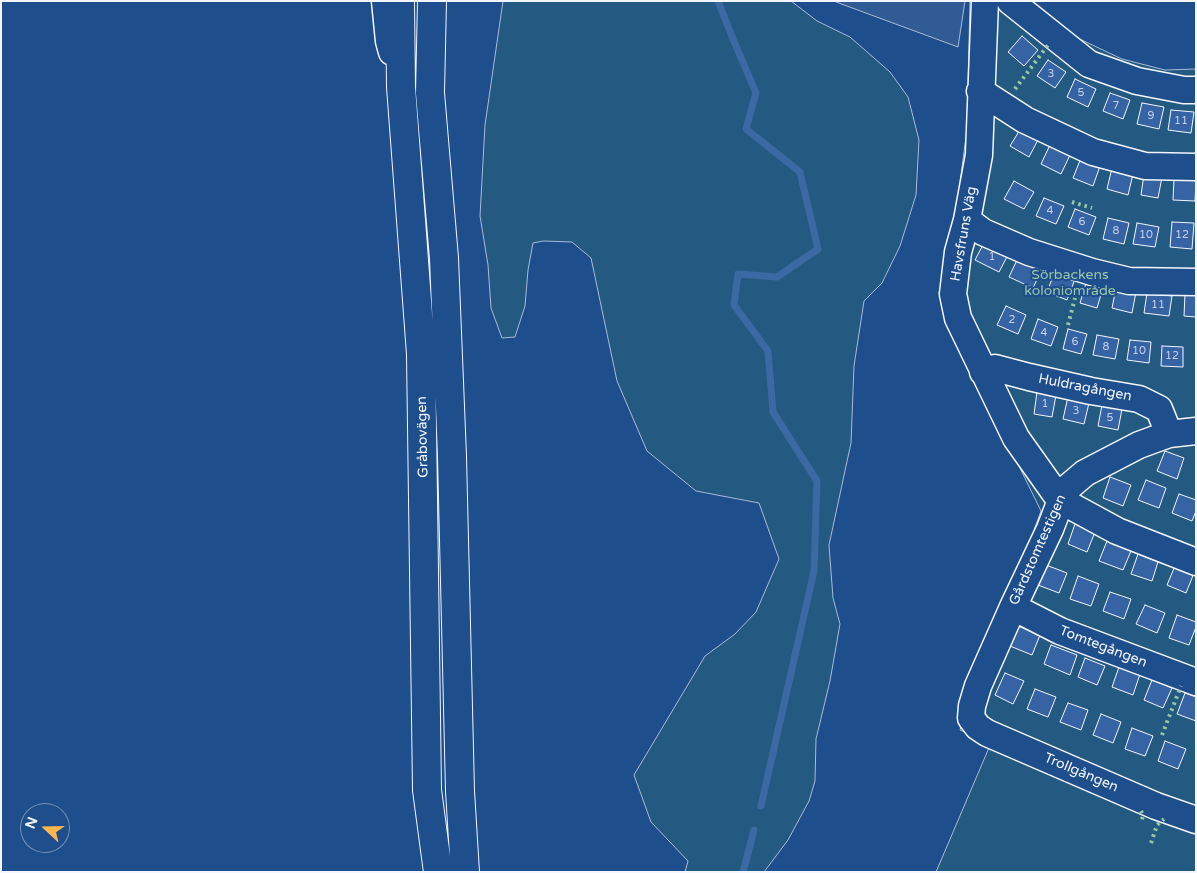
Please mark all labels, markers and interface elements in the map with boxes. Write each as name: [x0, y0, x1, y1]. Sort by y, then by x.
house number: 3: [1048, 67, 1054, 81]
house number: 5: [1078, 86, 1084, 100]
house number: 7: [1113, 99, 1119, 113]
house number: 9: [1148, 109, 1154, 123]
house number: 11: [1174, 114, 1188, 128]
street label: Havsfruns Väg: [947, 185, 981, 283]
house number: 4: [1047, 204, 1053, 218]
house number: 6: [1079, 215, 1085, 229]
house number: 8: [1113, 224, 1119, 238]
house number: 10: [1139, 228, 1153, 242]
house number: 12: [1175, 228, 1189, 242]
house number: 1: [989, 250, 995, 264]
park label: Sörbackens koloniområde: [1024, 267, 1116, 300]
house number: 11: [1151, 298, 1165, 312]
house number: 2: [1009, 313, 1015, 327]
house number: 4: [1041, 326, 1047, 340]
house number: 6: [1072, 335, 1078, 349]
house number: 8: [1103, 340, 1109, 354]
house number: 10: [1132, 344, 1146, 358]
house number: 12: [1165, 349, 1179, 363]
street label: Huldragången: [1037, 371, 1133, 405]
street label: Gråbovägen: [414, 396, 432, 478]
house number: 1: [1042, 397, 1048, 411]
house number: 3: [1073, 404, 1079, 418]
house number: 5: [1107, 411, 1113, 425]
street label: Gårdstomtestigen: [1006, 492, 1070, 608]
street label: Tomtegången: [1057, 623, 1149, 671]
street label: Trollgången: [1041, 750, 1121, 796]
north arrow: [20, 803, 70, 853]
text: N: [22, 815, 41, 831]

